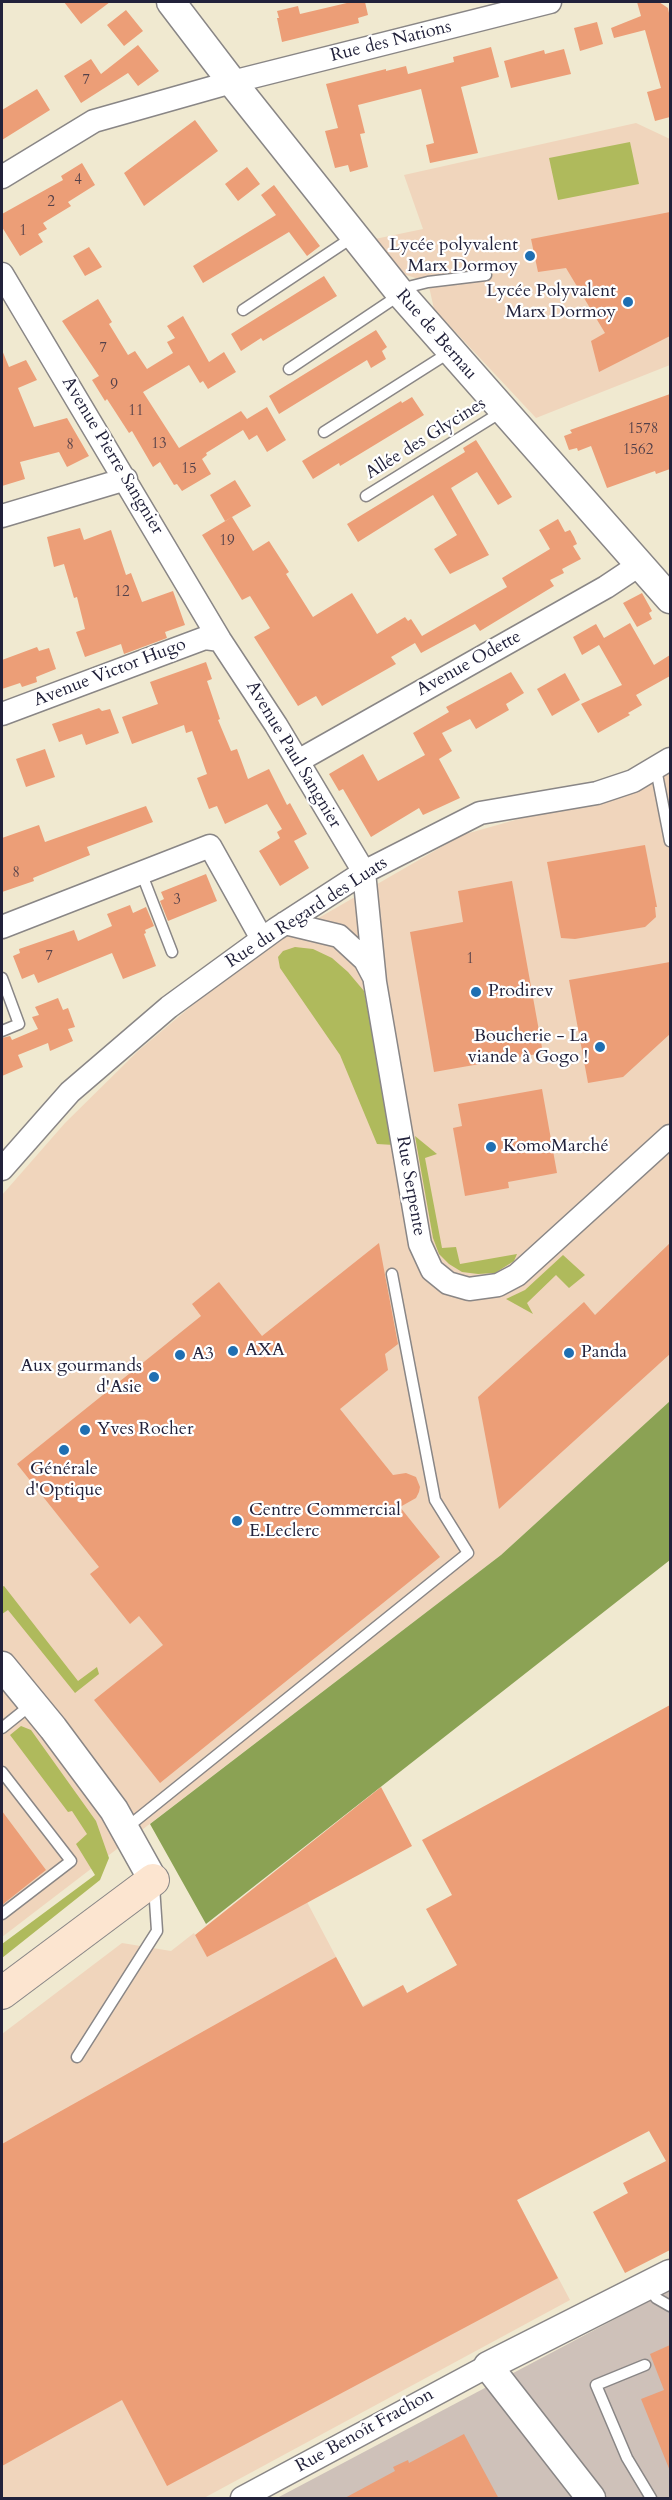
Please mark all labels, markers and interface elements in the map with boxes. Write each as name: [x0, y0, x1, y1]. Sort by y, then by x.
street label: Rue des Nations: [328, 17, 454, 67]
house number: 7: [82, 72, 90, 90]
house number: 4: [74, 172, 82, 190]
house number: 2: [47, 194, 55, 212]
house number: 1: [19, 223, 27, 241]
place label: Lycée polyvalent Marx Dormoy: [389, 235, 518, 278]
marker: Lycée polyvalent Marx Dormoy: [523, 249, 537, 263]
place label: Lycée Polyvalent Marx Dormoy: [486, 281, 616, 324]
street label: Rue de Bernau: [391, 285, 481, 385]
marker: Lycée Polyvalent Marx Dormoy: [621, 295, 635, 309]
house number: 7: [99, 340, 107, 358]
street label: Avenue Pierre Sangnier: [56, 373, 168, 539]
house number: 9: [110, 377, 118, 395]
street label: Allée des Glycines: [362, 393, 490, 485]
house number: 11: [128, 403, 144, 421]
house number: 1578: [628, 421, 658, 439]
house number: 13: [151, 436, 167, 454]
house number: 8: [66, 437, 74, 455]
house number: 1562: [623, 442, 653, 460]
house number: 15: [181, 461, 197, 479]
house number: 19: [219, 533, 235, 551]
house number: 12: [114, 584, 130, 602]
street label: Avenue Odette: [413, 626, 525, 702]
street label: Avenue Victor Hugo: [31, 634, 189, 712]
street label: Avenue Paul Sangnier: [240, 677, 346, 833]
street label: Rue du Regard des Luats: [222, 853, 392, 973]
house number: 8: [12, 865, 20, 883]
house number: 3: [173, 892, 181, 910]
house number: 7: [45, 948, 53, 966]
house number: 1: [466, 951, 474, 969]
place label: Prodirev: [488, 981, 553, 1003]
marker: Prodirev: [469, 985, 483, 999]
place label: Boucherie - La viande à Gogo !: [468, 1026, 588, 1068]
marker: Boucherie - La viande à Gogo !: [593, 1040, 607, 1054]
street label: Rue Serpente: [391, 1134, 429, 1238]
place label: KomoMarché: [503, 1136, 609, 1158]
marker: KomoMarché: [484, 1140, 498, 1154]
place label: AXA: [245, 1340, 285, 1362]
place label: Panda: [581, 1342, 627, 1364]
place label: A3: [192, 1344, 214, 1366]
marker: AXA: [226, 1344, 240, 1358]
marker: Panda: [562, 1346, 576, 1360]
marker: A3: [173, 1348, 187, 1362]
place label: Aux gourmands d'Asie: [20, 1356, 142, 1398]
marker: Aux gourmands d'Asie: [147, 1370, 161, 1384]
place label: Yves Rocher: [97, 1419, 194, 1441]
marker: Yves Rocher: [78, 1423, 92, 1437]
marker: Générale d'Optique: [57, 1443, 71, 1457]
place label: Générale d'Optique: [25, 1459, 103, 1502]
place label: Centre Commercial E.Leclerc: [249, 1500, 401, 1543]
marker: Centre Commercial E.Leclerc: [230, 1514, 244, 1528]
street label: Rue Benoît Frachon: [292, 2384, 438, 2478]

